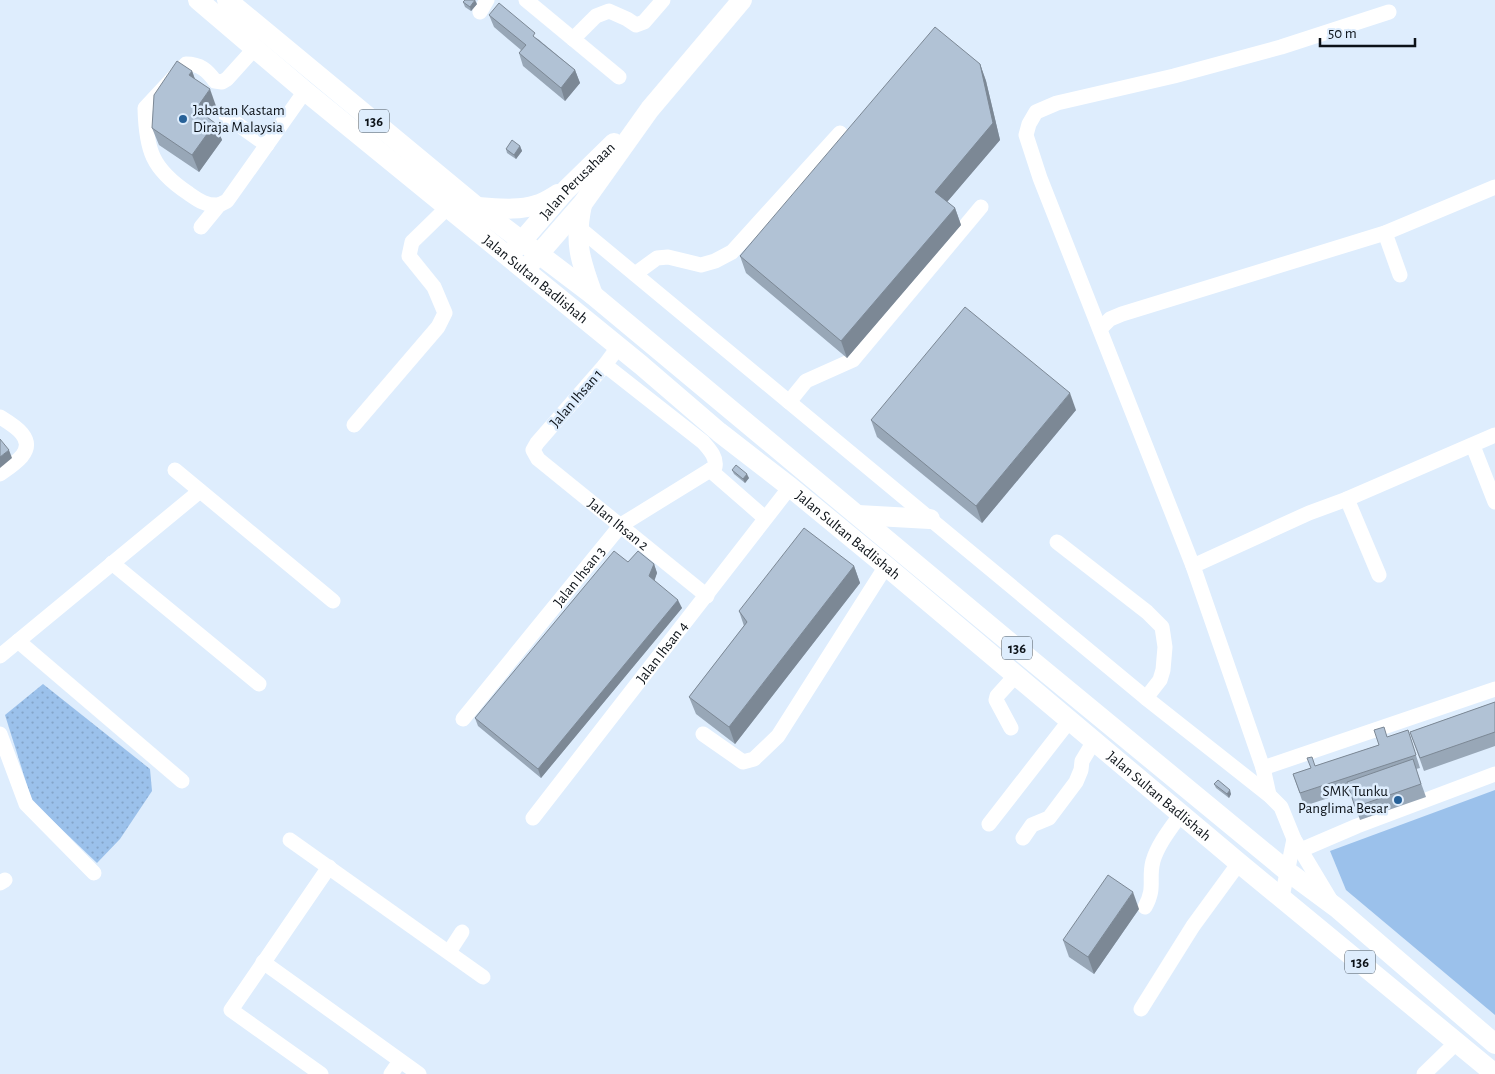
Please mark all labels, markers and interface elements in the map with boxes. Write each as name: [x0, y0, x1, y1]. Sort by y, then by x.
scale bar: [1320, 15, 1415, 47]
text: 50 m: [1328, 26, 1357, 41]
place label: Jabatan Kastam Diraja Malaysia: [193, 103, 285, 135]
road number: 136: [359, 110, 389, 132]
marker: Jabatan Kastam Diraja Malaysia: [177, 113, 189, 125]
street label: Jalan Perusahaan: [537, 140, 618, 222]
street label: Jalan Sultan Badlishah: [480, 232, 591, 326]
street label: Jalan Ihsan 1: [547, 366, 605, 430]
street label: Jalan Sultan Badlishah: [793, 488, 903, 583]
street label: Jalan Ihsan 2: [585, 496, 651, 554]
street label: Jalan Ihsan 3: [551, 544, 608, 610]
street label: Jalan Ihsan 4: [634, 619, 691, 686]
road number: 136: [1002, 636, 1032, 660]
street label: Jalan Sultan Badlishah: [1104, 748, 1214, 844]
place label: SMK Tunku Panglima Besar: [1298, 784, 1388, 816]
marker: SMK Tunku Panglima Besar: [1392, 794, 1404, 806]
road number: 136: [1345, 950, 1375, 974]

